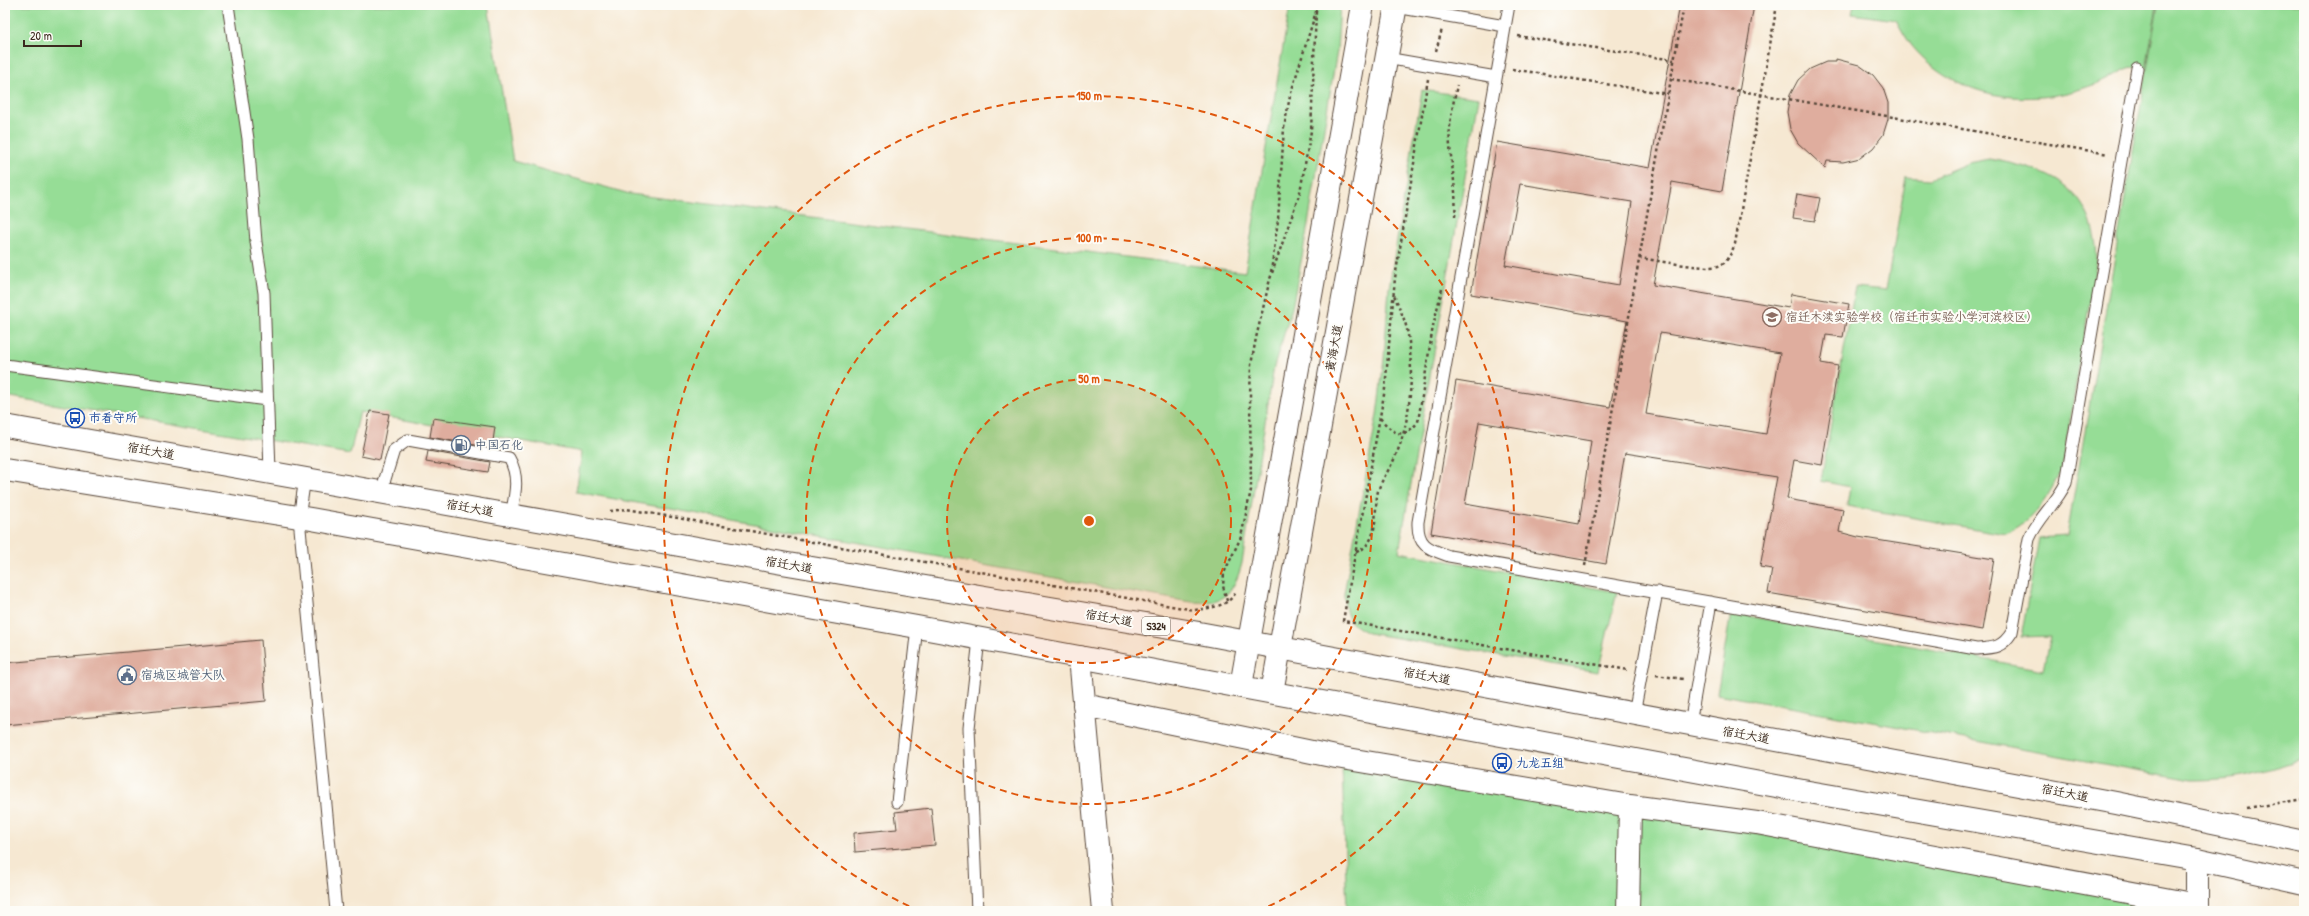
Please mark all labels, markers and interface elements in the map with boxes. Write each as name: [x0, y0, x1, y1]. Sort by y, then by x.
scale bar: [24, 22, 81, 48]
text: 20 m: [30, 27, 52, 44]
text: 150 m: [1076, 87, 1102, 104]
text: 100 m: [1076, 229, 1102, 246]
school or university icon: 宿迁木渎实验学校（宿迁市实验小学河滨校区）: [1761, 306, 1783, 328]
place label: 宿迁木渎实验学校（宿迁市实验小学河滨校区）: [1786, 308, 2038, 325]
street label: 黄海大道: [1321, 323, 1346, 373]
text: 50 m: [1078, 370, 1100, 387]
bus stop icon: 市看守所: [64, 407, 86, 429]
place label: 市看守所: [89, 409, 138, 426]
fuel station icon: 中国石化: [450, 434, 472, 456]
place label: 中国石化: [475, 436, 523, 453]
street label: 宿迁大道: [126, 438, 176, 463]
street label: 宿迁大道: [445, 495, 495, 520]
centre of rings: [1082, 514, 1096, 528]
street label: 宿迁大道: [764, 552, 814, 577]
street label: 宿迁大道: [1084, 605, 1134, 630]
road number: S324: [1142, 617, 1170, 635]
street label: 宿迁大道: [1402, 663, 1452, 688]
public building icon: 宿城区城管大队: [116, 664, 138, 686]
place label: 宿城区城管大队: [141, 666, 225, 683]
street label: 宿迁大道: [1721, 722, 1771, 747]
bus stop icon: 九龙五组: [1491, 752, 1513, 774]
place label: 九龙五组: [1516, 754, 1564, 771]
street label: 宿迁大道: [2040, 780, 2090, 805]

